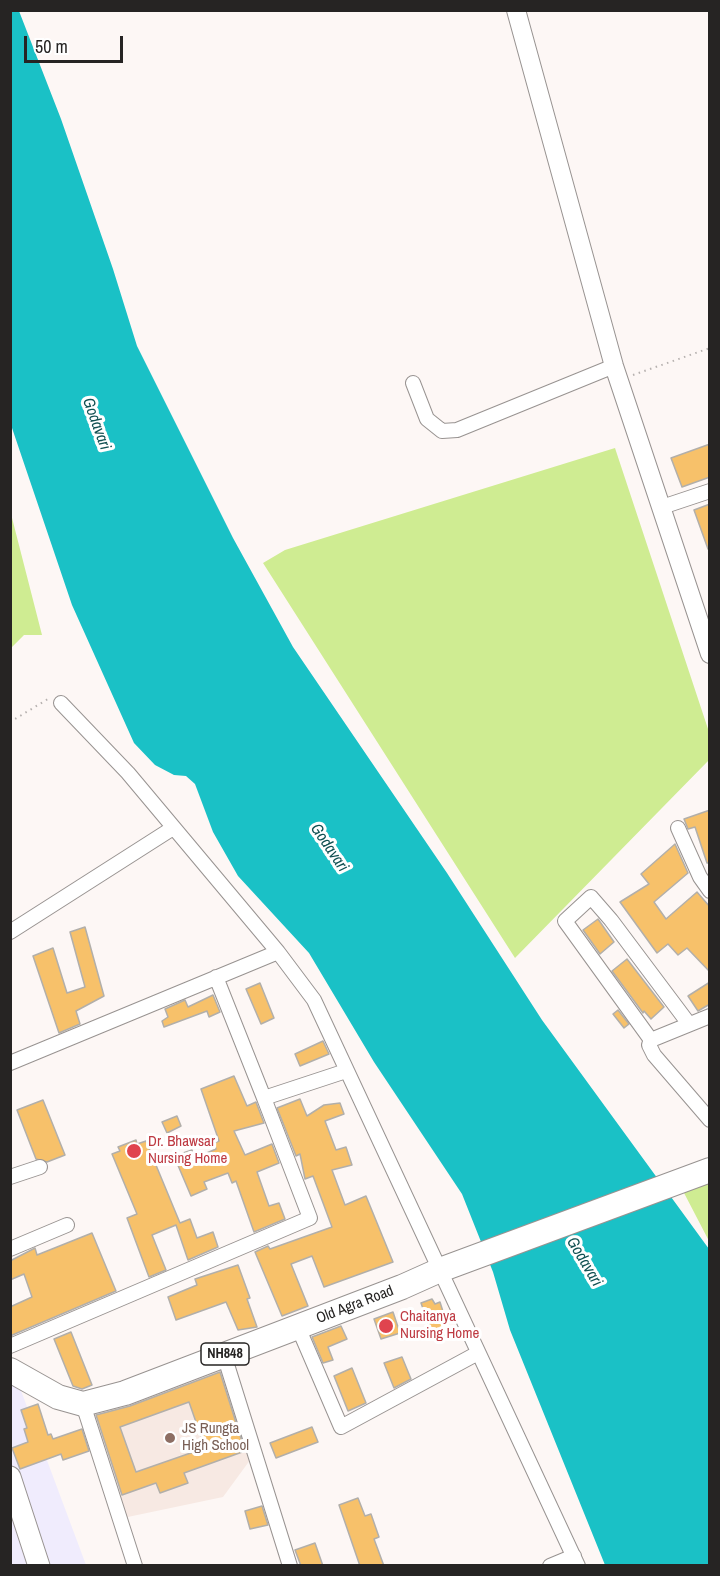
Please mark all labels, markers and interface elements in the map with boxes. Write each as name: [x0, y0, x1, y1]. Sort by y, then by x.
scale bar: [27, 24, 126, 62]
text: 50 m: [35, 34, 68, 59]
water label: Godavari: [78, 395, 114, 453]
water label: Godavari: [306, 820, 352, 876]
place label: Dr. Bhawsar Nursing Home: [148, 1133, 227, 1168]
marker: Dr. Bhawsar Nursing Home: [125, 1142, 143, 1160]
water label: Godavari: [562, 1234, 606, 1290]
street label: Old Agra Road: [314, 1282, 396, 1328]
place label: Chaitanya Nursing Home: [400, 1308, 479, 1343]
marker: Chaitanya Nursing Home: [377, 1317, 395, 1335]
road number: NH848: [201, 1343, 249, 1365]
place label: JS Rungta High School: [182, 1420, 249, 1455]
marker: JS Rungta High School: [163, 1431, 177, 1445]

